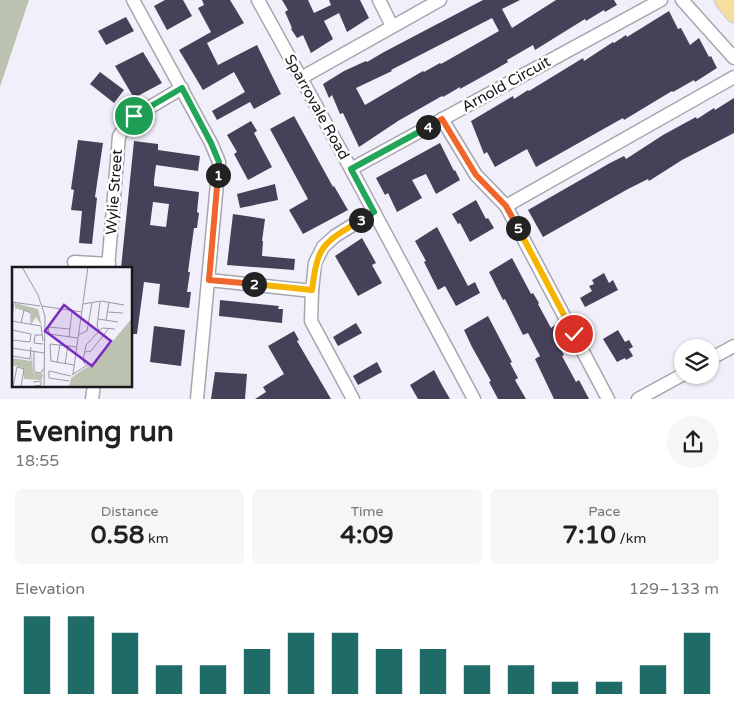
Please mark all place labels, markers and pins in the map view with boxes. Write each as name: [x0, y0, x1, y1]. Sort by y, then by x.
pin: [113, 95, 155, 137]
pin: 4: [416, 114, 440, 140]
pin: 1: [206, 162, 230, 188]
pin: 3: [348, 208, 374, 232]
pin: 5: [506, 216, 530, 240]
pin: 2: [242, 272, 266, 296]
pin: [553, 313, 595, 355]

